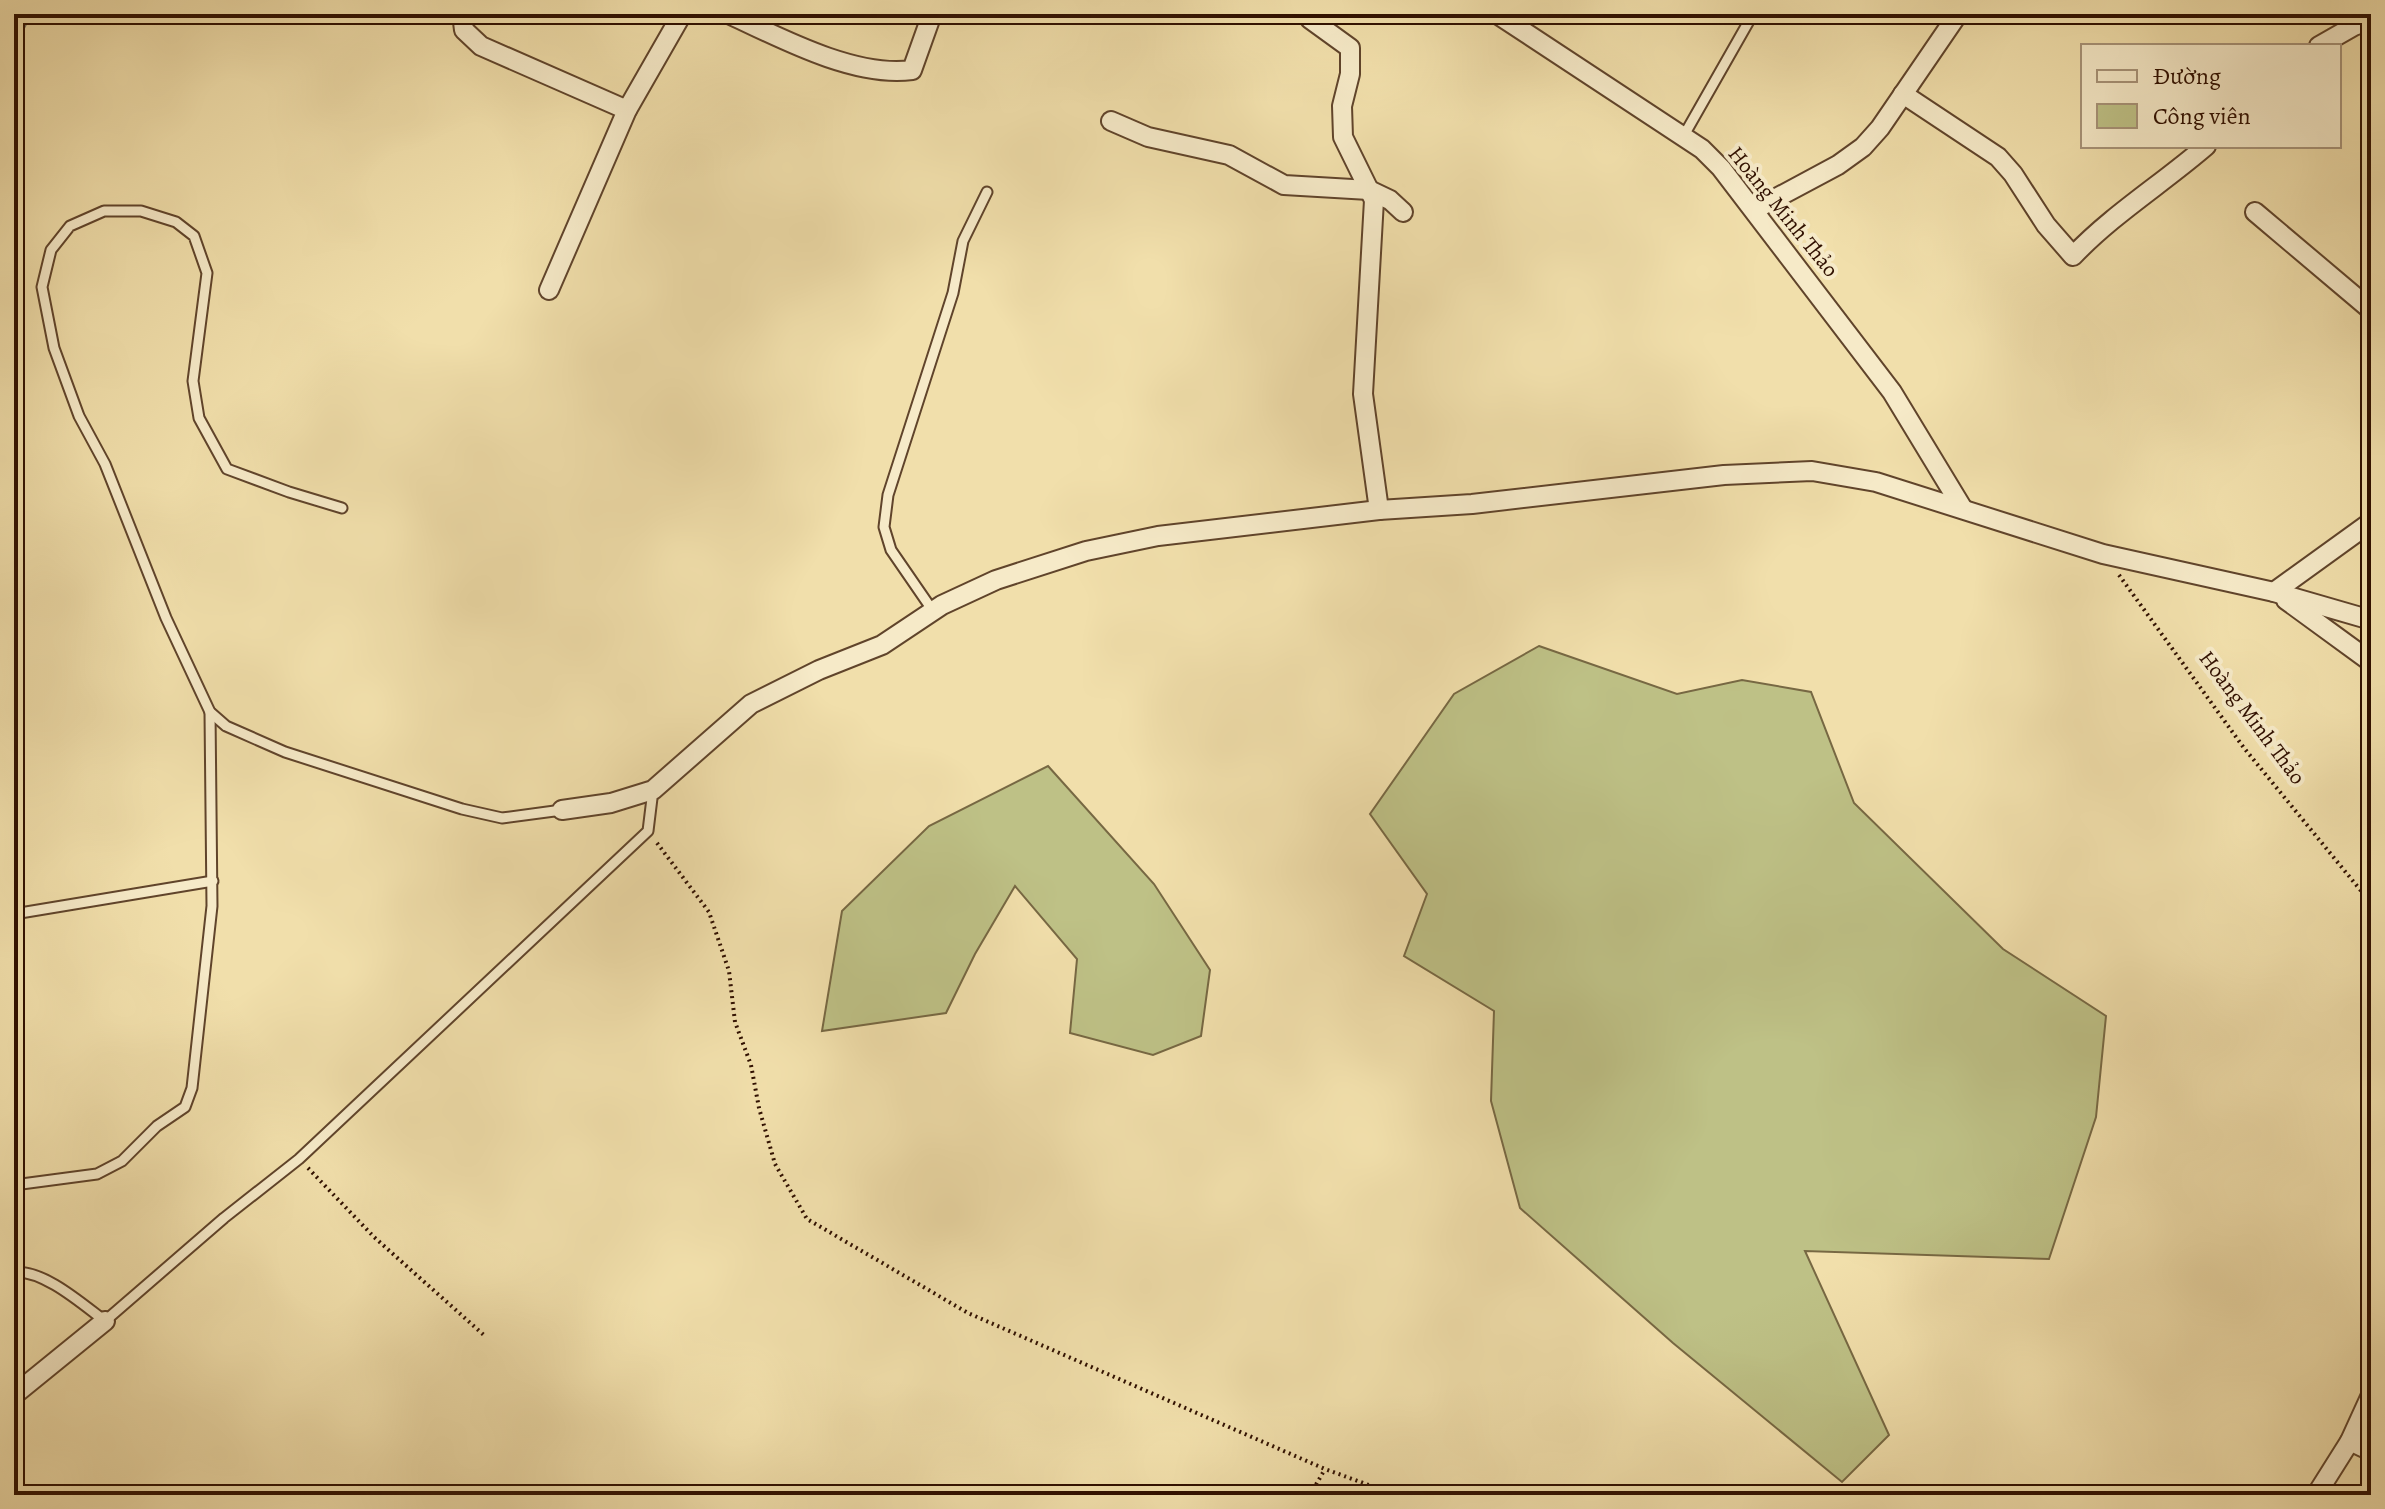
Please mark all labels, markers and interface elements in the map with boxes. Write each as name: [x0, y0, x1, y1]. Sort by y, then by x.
legend: [2081, 44, 2341, 148]
text: Đường: [2153, 60, 2221, 92]
text: Công viên: [2153, 100, 2251, 132]
street label: Hoàng Minh Thảo: [1721, 140, 1845, 283]
street label: Hoàng Minh Thảo: [2192, 644, 2313, 791]

